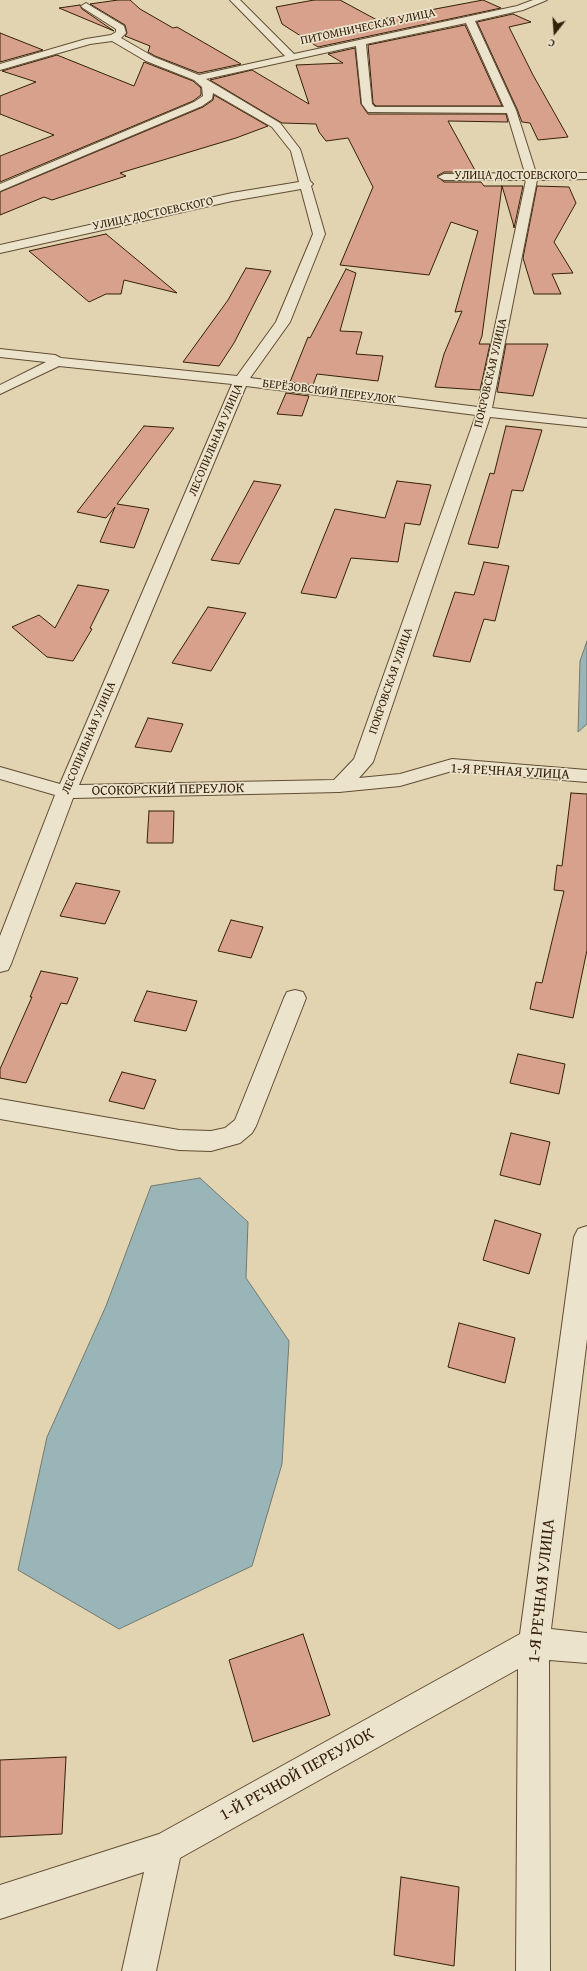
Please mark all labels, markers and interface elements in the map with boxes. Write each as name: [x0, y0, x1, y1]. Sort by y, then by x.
street label: ПИТОМНИЧЕСКАЯ УЛИЦА: [299, 6, 437, 48]
north arrow: [535, 12, 575, 52]
text: С: [546, 35, 557, 52]
street label: УЛИЦА ДОСТОЕВСКОГО: [454, 169, 578, 183]
street label: УЛИЦА ДОСТОЕВСКОГО: [91, 194, 215, 234]
street label: ПОКРОВСКАЯ УЛИЦА: [471, 317, 511, 429]
street label: БЕРЁЗОВСКИЙ ПЕРЕУЛОК: [261, 377, 397, 407]
street label: ЛЕСОПИЛЬНАЯ УЛИЦА: [186, 382, 246, 498]
street label: ПОКРОВСКАЯ УЛИЦА: [366, 626, 416, 736]
street label: ЛЕСОПИЛЬНАЯ УЛИЦА: [59, 680, 119, 796]
street label: 1-Я РЕЧНАЯ УЛИЦА: [450, 760, 570, 784]
street label: ОСОКОРСКИЙ ПЕРЕУЛОК: [92, 780, 244, 800]
street label: 1-Я РЕЧНАЯ УЛИЦА: [524, 1518, 560, 1664]
street label: 1-Й РЕЧНОЙ ПЕРЕУЛОК: [216, 1724, 378, 1826]

